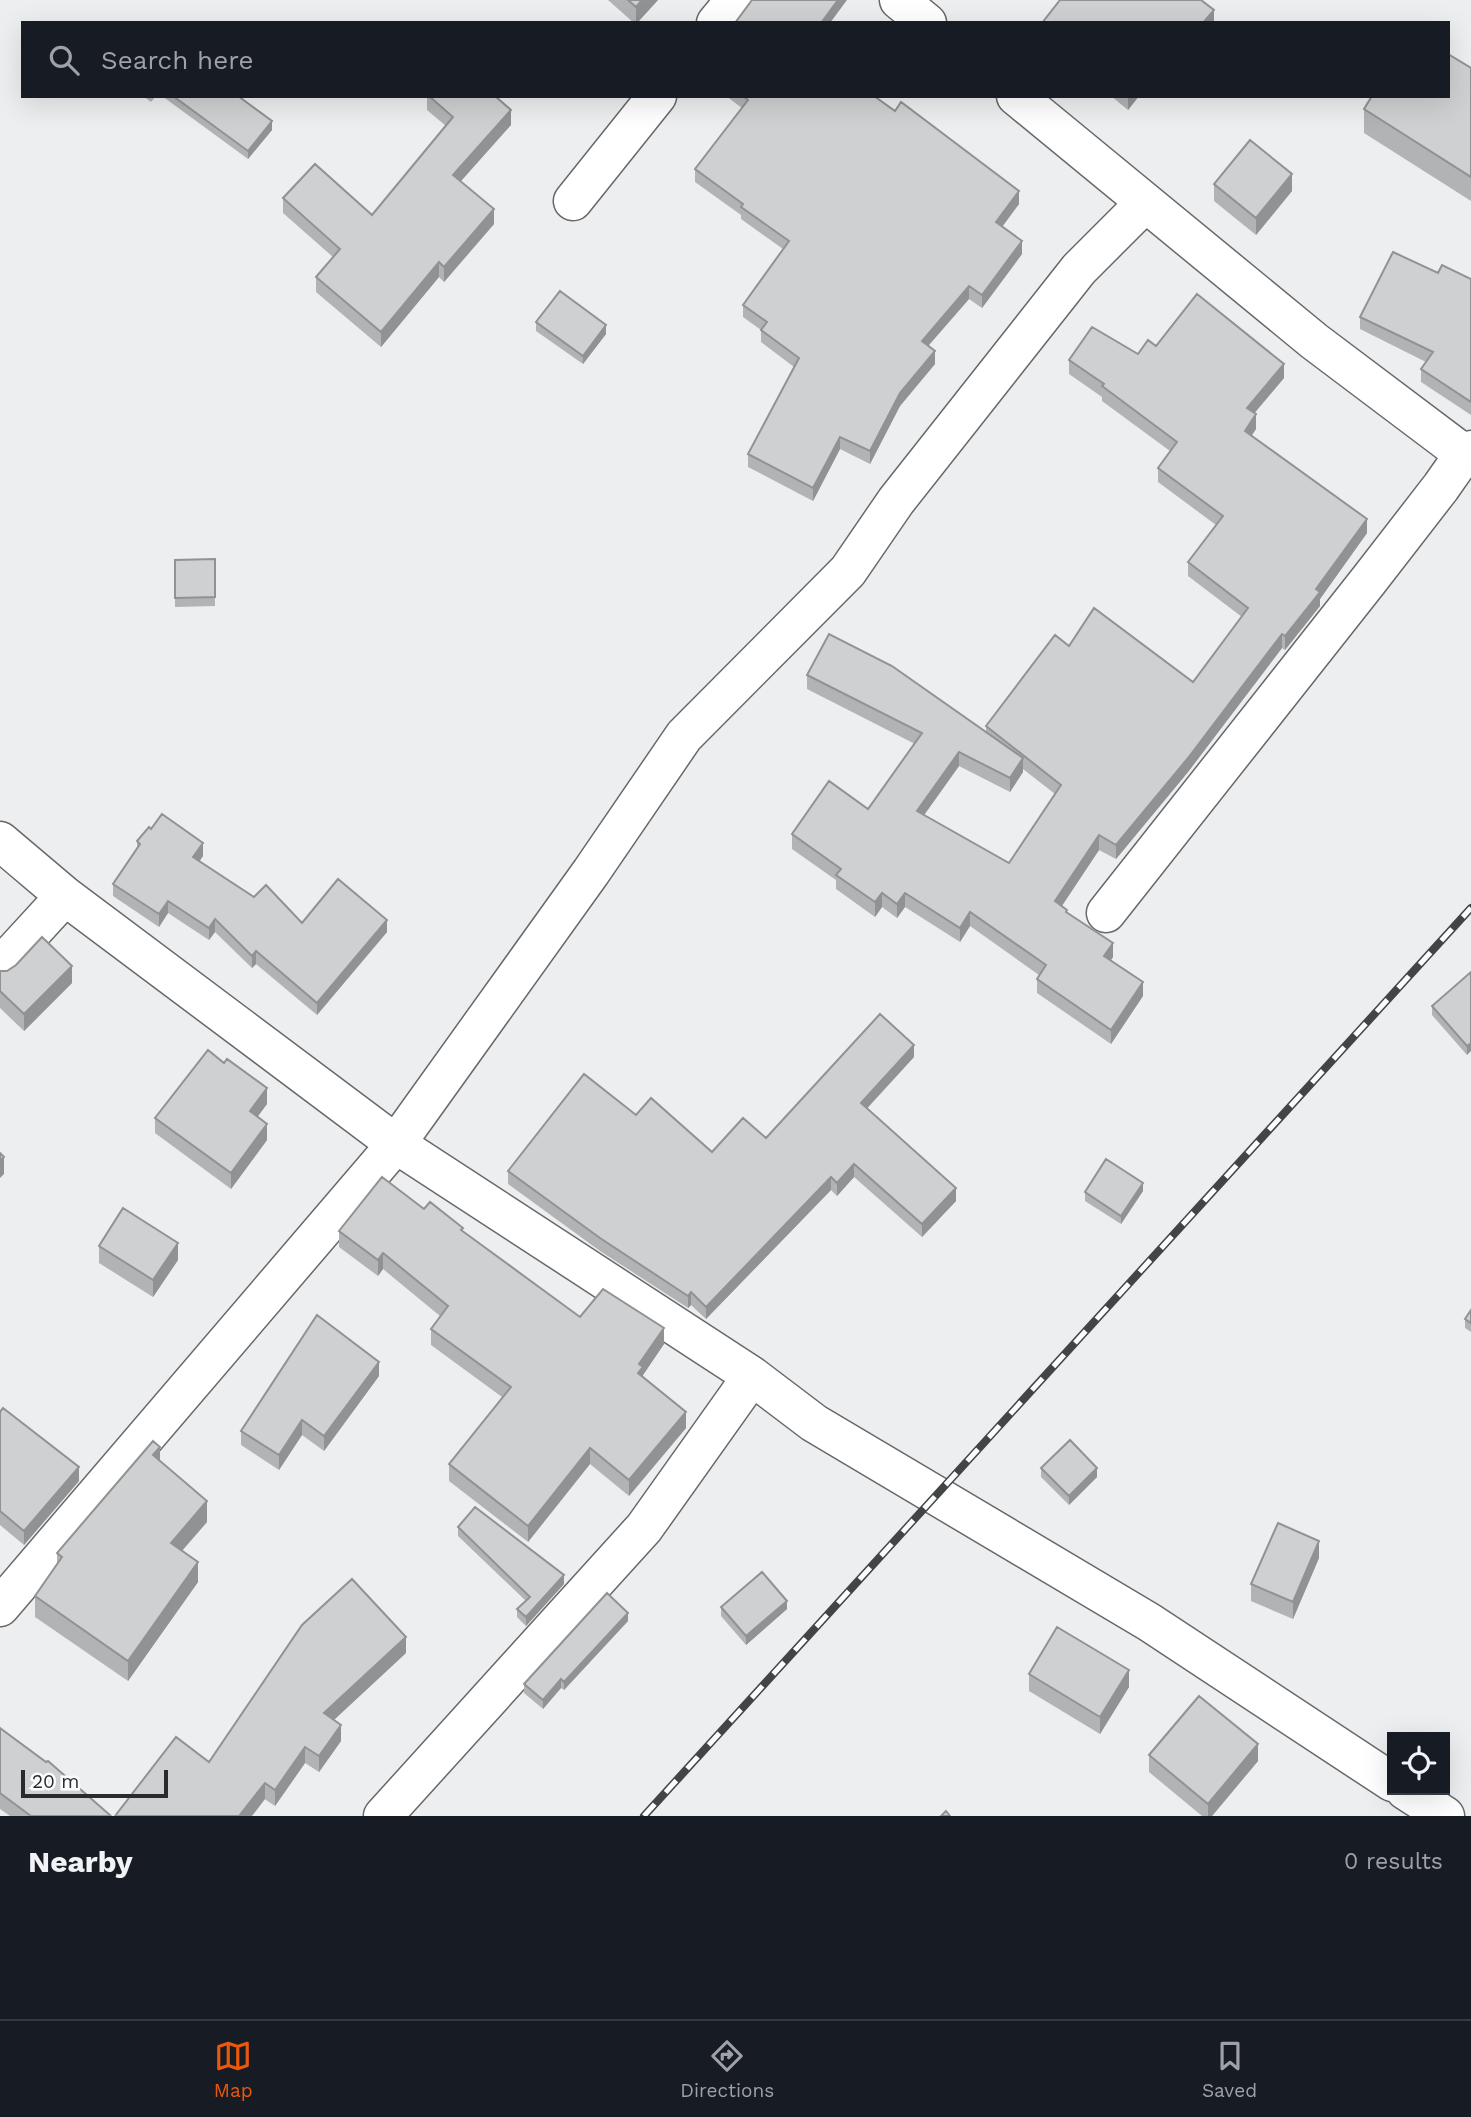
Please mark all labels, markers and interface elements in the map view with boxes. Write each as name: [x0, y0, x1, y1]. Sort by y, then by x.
search box: [21, 21, 1450, 98]
icon: search: [45, 41, 83, 79]
text: Search here: [101, 45, 253, 75]
map controls: [1387, 1732, 1450, 1795]
button: locate: [1387, 1732, 1450, 1795]
scale bar: [21, 1767, 168, 1799]
text: 20 m: [32, 1770, 79, 1793]
text: Nearby: [28, 1844, 133, 1879]
text: 0 results: [1344, 1848, 1443, 1875]
tab: Map: [214, 2037, 253, 2102]
tab: Directions: [680, 2037, 774, 2102]
tab: Saved: [1202, 2037, 1257, 2102]

